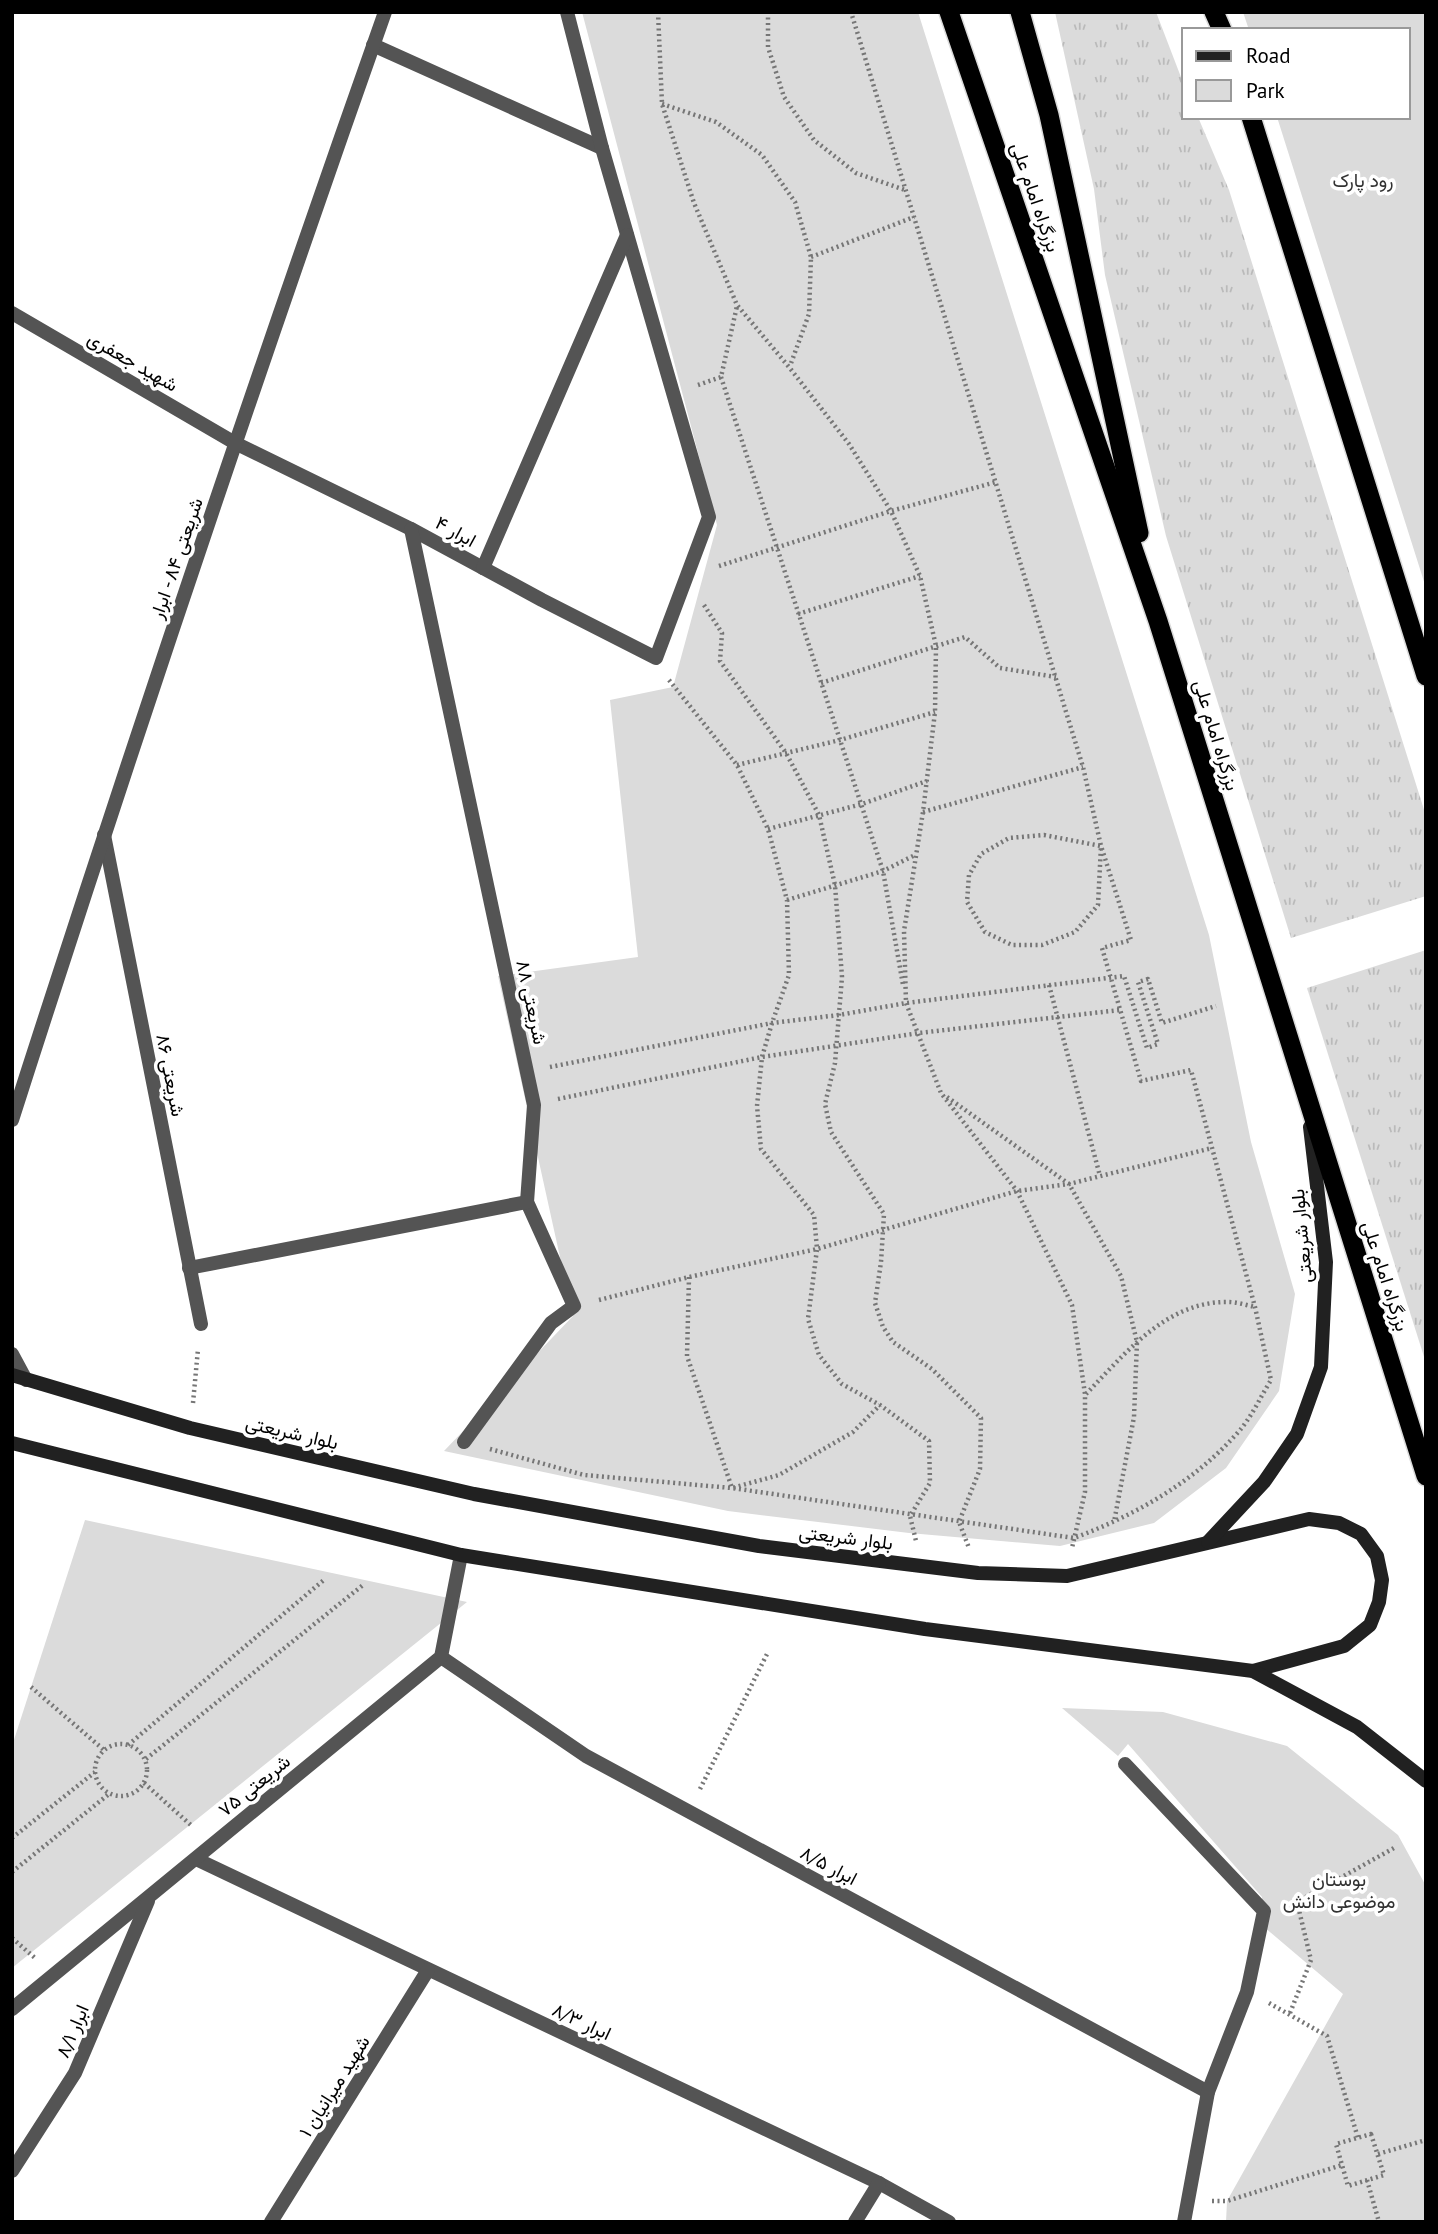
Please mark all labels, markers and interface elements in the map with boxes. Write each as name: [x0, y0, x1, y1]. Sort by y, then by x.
legend: [1182, 28, 1410, 119]
text: Road: [1246, 42, 1290, 69]
text: Park: [1246, 77, 1285, 104]
street label: بزرگراه امام علی: [1005, 139, 1066, 255]
park label: رود پارک: [1332, 168, 1394, 194]
street label: شهید جعفری: [84, 326, 182, 396]
street label: شریعتی ۸۴ - ابرار: [144, 494, 208, 623]
street label: ابرار ۴: [431, 510, 481, 552]
street label: بزرگراه امام علی: [1188, 677, 1245, 793]
street label: شریعتی ۸۸: [511, 958, 553, 1046]
street label: شریعتی ۸۶: [151, 1032, 191, 1118]
street label: بلوار شریعتی: [1285, 1188, 1317, 1284]
street label: بزرگراه امام علی: [1356, 1218, 1415, 1334]
street label: بلوار شریعتی: [243, 1410, 341, 1454]
street label: بلوار شریعتی: [798, 1519, 894, 1555]
street label: شریعتی ۷۵: [213, 1749, 295, 1821]
street label: ابرار ۸/۵: [796, 1840, 862, 1890]
park label: بوستان موضوعی دانش: [1283, 1867, 1395, 1913]
street label: ابرار ۸/۳: [549, 1997, 615, 2045]
street label: ابرار ۸/۱: [50, 2001, 94, 2061]
street label: شهید میرانیان ۱: [293, 2031, 375, 2141]

